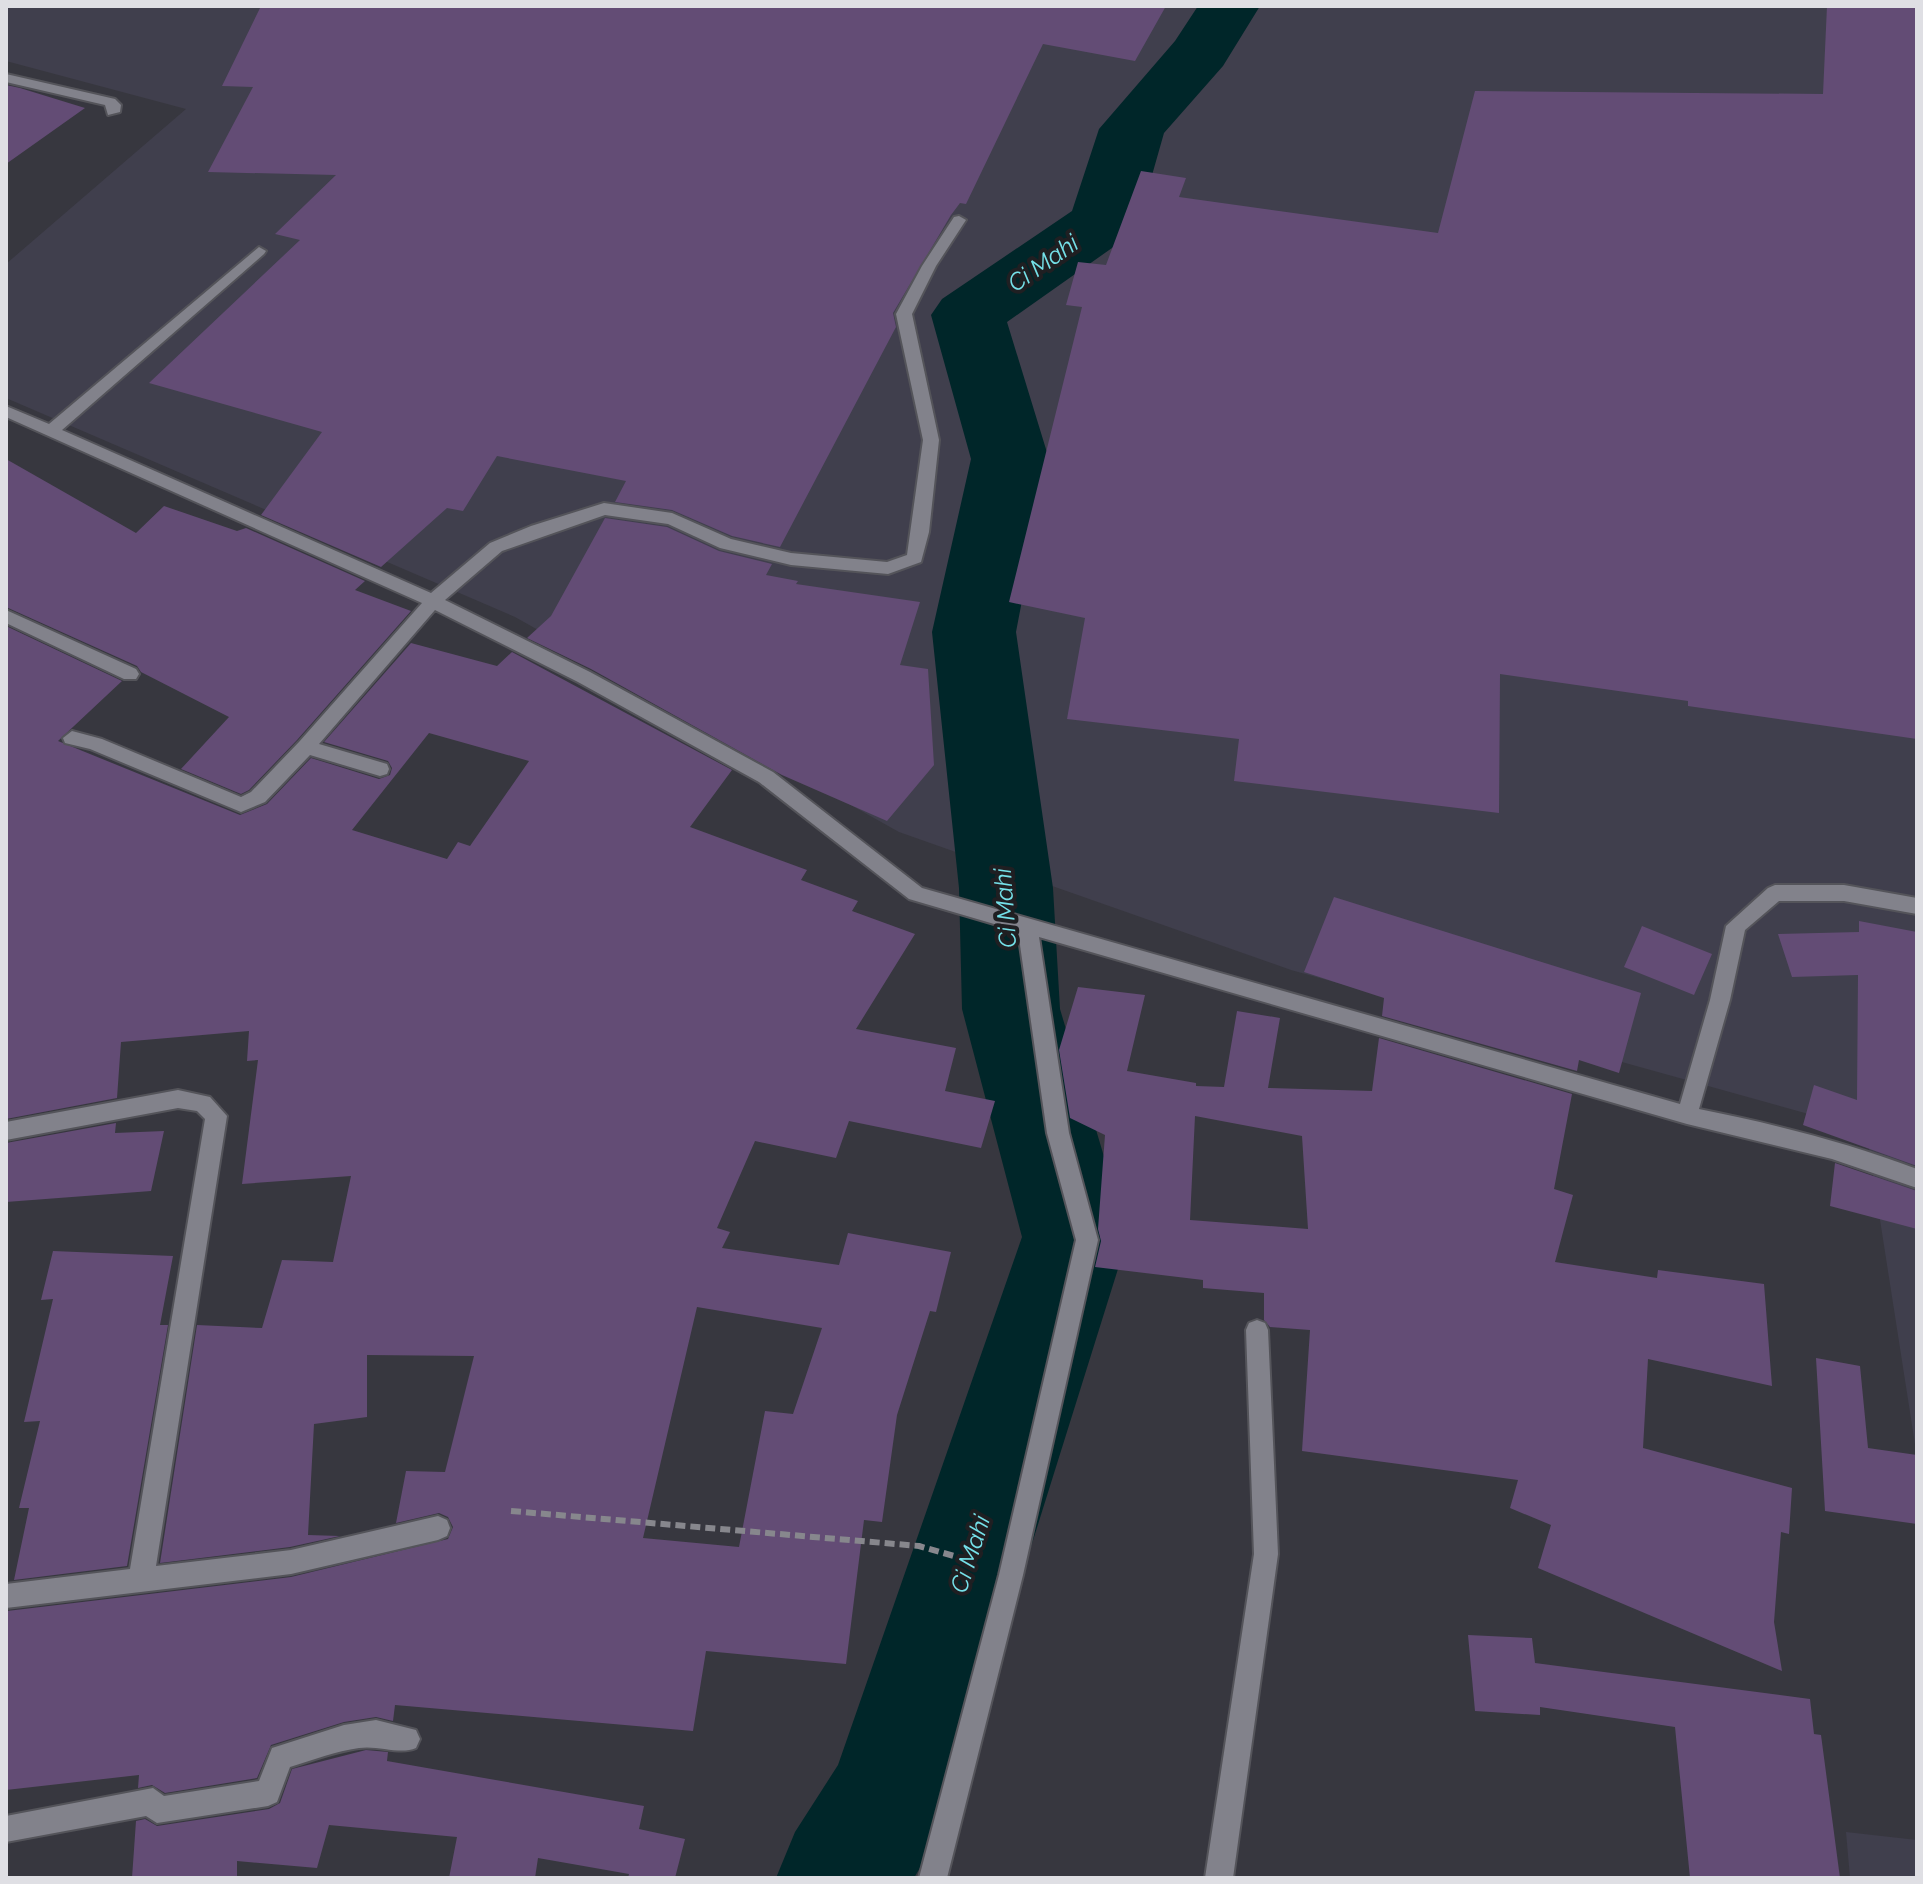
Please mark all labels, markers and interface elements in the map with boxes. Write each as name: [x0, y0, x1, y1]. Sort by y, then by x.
water label: Ci Mahi: [1002, 228, 1085, 298]
water label: Ci Mahi: [988, 866, 1022, 949]
water label: Ci Mahi: [944, 1511, 996, 1596]

